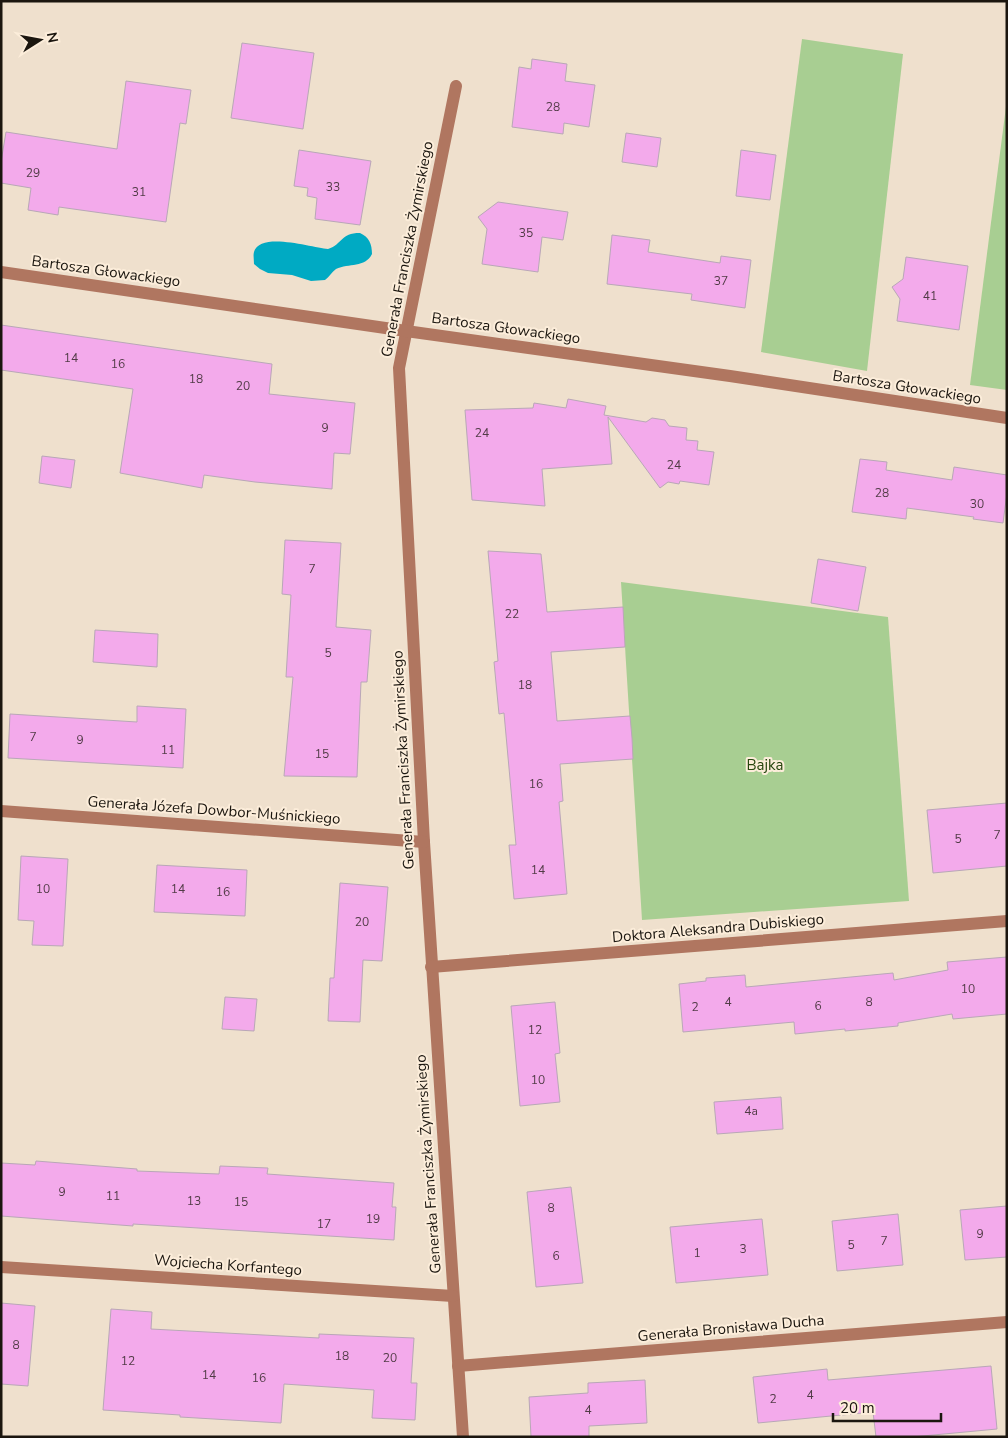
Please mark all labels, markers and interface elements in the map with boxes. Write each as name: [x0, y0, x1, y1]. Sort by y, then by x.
north arrow: [15, 15, 65, 65]
text: N: [42, 31, 63, 45]
house number: 28: [546, 99, 560, 115]
street label: Generała Franciszka Żymirskiego: [376, 139, 438, 359]
house number: 29: [26, 165, 40, 181]
house number: 33: [326, 179, 340, 195]
house number: 31: [132, 184, 146, 200]
house number: 35: [519, 225, 533, 241]
street label: Bartosza Głowackiego: [30, 251, 182, 291]
house number: 37: [714, 273, 728, 289]
house number: 41: [923, 288, 937, 304]
street label: Bartosza Głowackiego: [430, 308, 582, 348]
house number: 14: [64, 350, 78, 366]
house number: 16: [111, 356, 125, 372]
street label: Bartosza Głowackiego: [831, 365, 983, 409]
house number: 18: [189, 371, 203, 387]
house number: 20: [236, 378, 250, 394]
house number: 9: [321, 420, 329, 436]
house number: 24: [475, 425, 489, 441]
house number: 24: [667, 457, 681, 473]
house number: 28: [875, 485, 889, 501]
house number: 30: [970, 496, 984, 512]
house number: 7: [308, 561, 316, 577]
house number: 22: [505, 606, 519, 622]
house number: 5: [324, 645, 332, 661]
street label: Generała Franciszka Żymirskiego: [387, 650, 419, 870]
house number: 18: [518, 677, 532, 693]
house number: 7: [29, 729, 37, 745]
house number: 9: [76, 732, 84, 748]
house number: 11: [161, 742, 175, 758]
house number: 15: [315, 746, 329, 762]
park label: Bajka: [746, 755, 784, 775]
house number: 16: [529, 776, 543, 792]
street label: Generała Józefa Dowbor-Muśnickiego: [87, 791, 341, 829]
house number: 7: [993, 827, 1001, 843]
house number: 5: [954, 831, 962, 847]
house number: 14: [531, 862, 545, 878]
house number: 10: [36, 881, 50, 897]
house number: 14: [171, 881, 185, 897]
house number: 16: [216, 884, 230, 900]
street label: Doktora Aleksandra Dubiskiego: [611, 909, 825, 947]
house number: 20: [355, 914, 369, 930]
house number: 10: [961, 981, 975, 997]
house number: 4: [724, 994, 732, 1010]
house number: 8: [865, 994, 873, 1010]
house number: 6: [814, 998, 822, 1014]
house number: 2: [691, 999, 699, 1015]
house number: 12: [528, 1022, 542, 1038]
street label: Generała Franciszka Żymirskiego: [410, 1054, 446, 1274]
house number: 10: [531, 1072, 545, 1088]
house number: 4a: [744, 1103, 758, 1119]
house number: 9: [58, 1184, 66, 1200]
house number: 11: [106, 1188, 120, 1204]
house number: 13: [187, 1193, 201, 1209]
house number: 15: [234, 1194, 248, 1210]
house number: 8: [547, 1200, 555, 1216]
house number: 19: [366, 1211, 380, 1227]
house number: 17: [317, 1216, 331, 1232]
house number: 9: [976, 1226, 984, 1242]
house number: 7: [880, 1233, 888, 1249]
house number: 5: [847, 1237, 855, 1253]
house number: 3: [739, 1241, 747, 1257]
house number: 1: [693, 1245, 701, 1261]
house number: 6: [552, 1248, 560, 1264]
street label: Wojciecha Korfantego: [153, 1250, 303, 1280]
street label: Generała Bronisława Ducha: [637, 1310, 825, 1346]
house number: 8: [12, 1337, 20, 1353]
house number: 18: [335, 1348, 349, 1364]
house number: 20: [383, 1350, 397, 1366]
house number: 12: [121, 1353, 135, 1369]
house number: 14: [202, 1367, 216, 1383]
house number: 16: [252, 1370, 266, 1386]
house number: 4: [806, 1387, 814, 1403]
scale bar: [833, 1390, 940, 1422]
house number: 2: [769, 1391, 777, 1407]
text: 20 m: [840, 1398, 875, 1418]
house number: 4: [584, 1402, 592, 1418]

